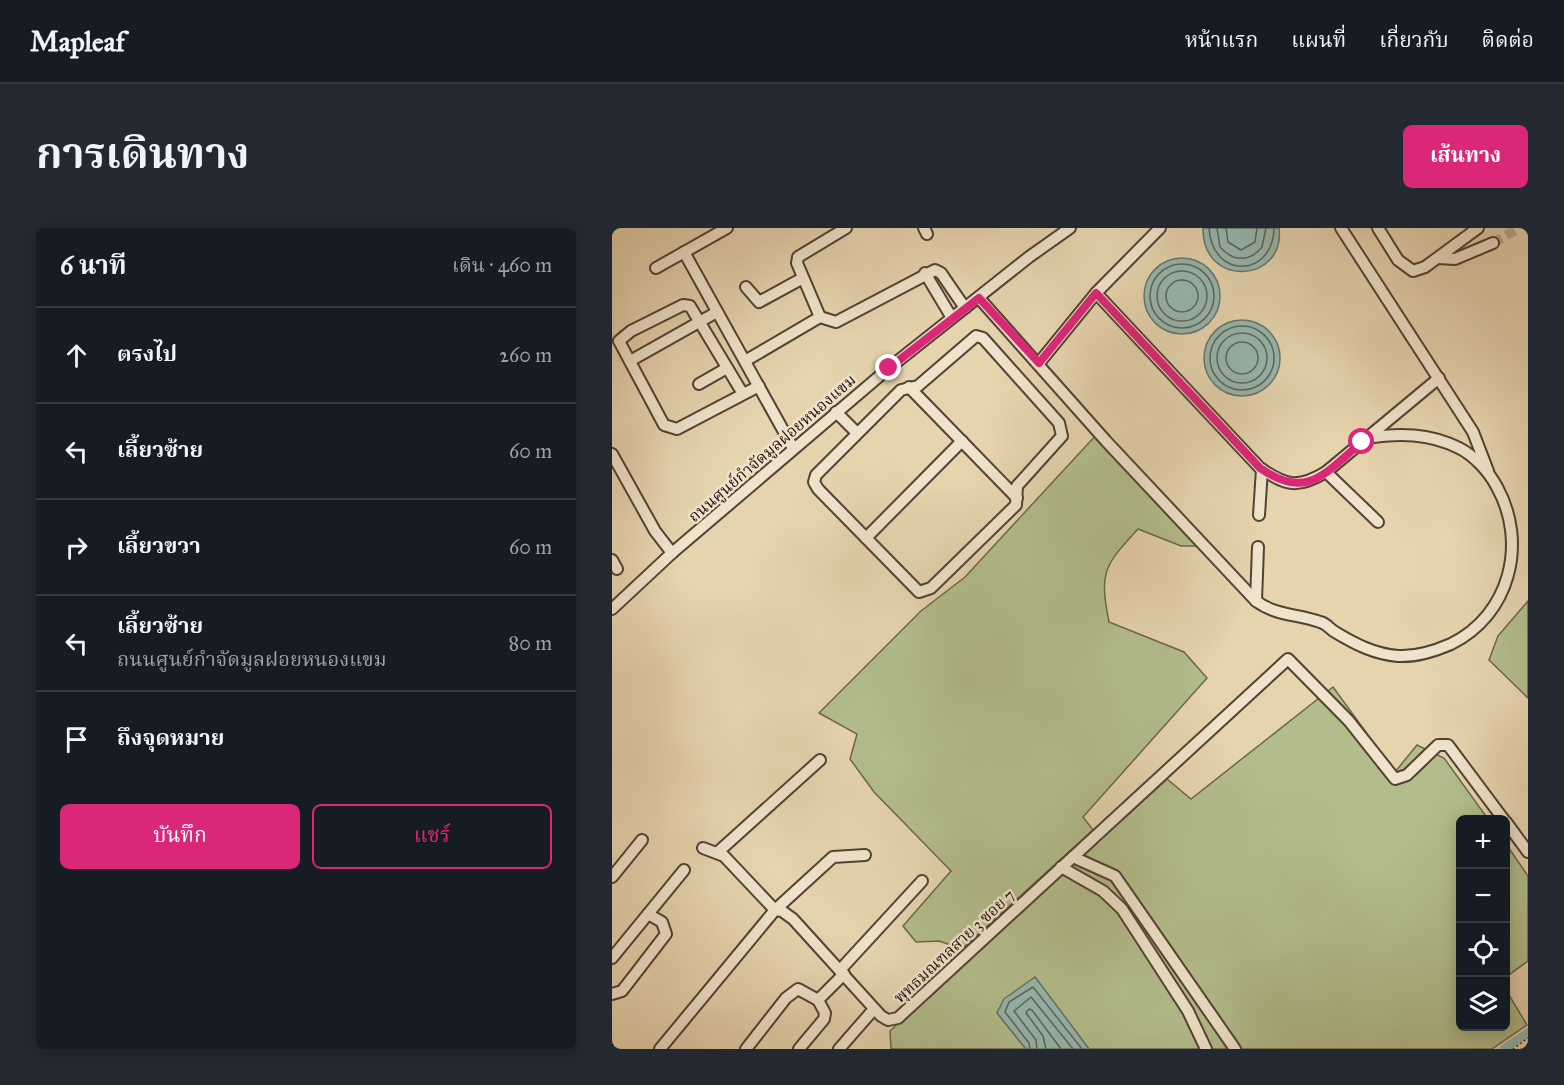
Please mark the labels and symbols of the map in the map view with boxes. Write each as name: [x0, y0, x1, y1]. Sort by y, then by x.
route end: [875, 354, 901, 380]
street label: ถนนศูนย์กำจัดมูลฝอยหนองแขม: [684, 370, 860, 527]
route start: [1348, 428, 1374, 454]
street label: พุทธมณฑลสาย 3 ซอย 7: [890, 885, 1020, 1008]

